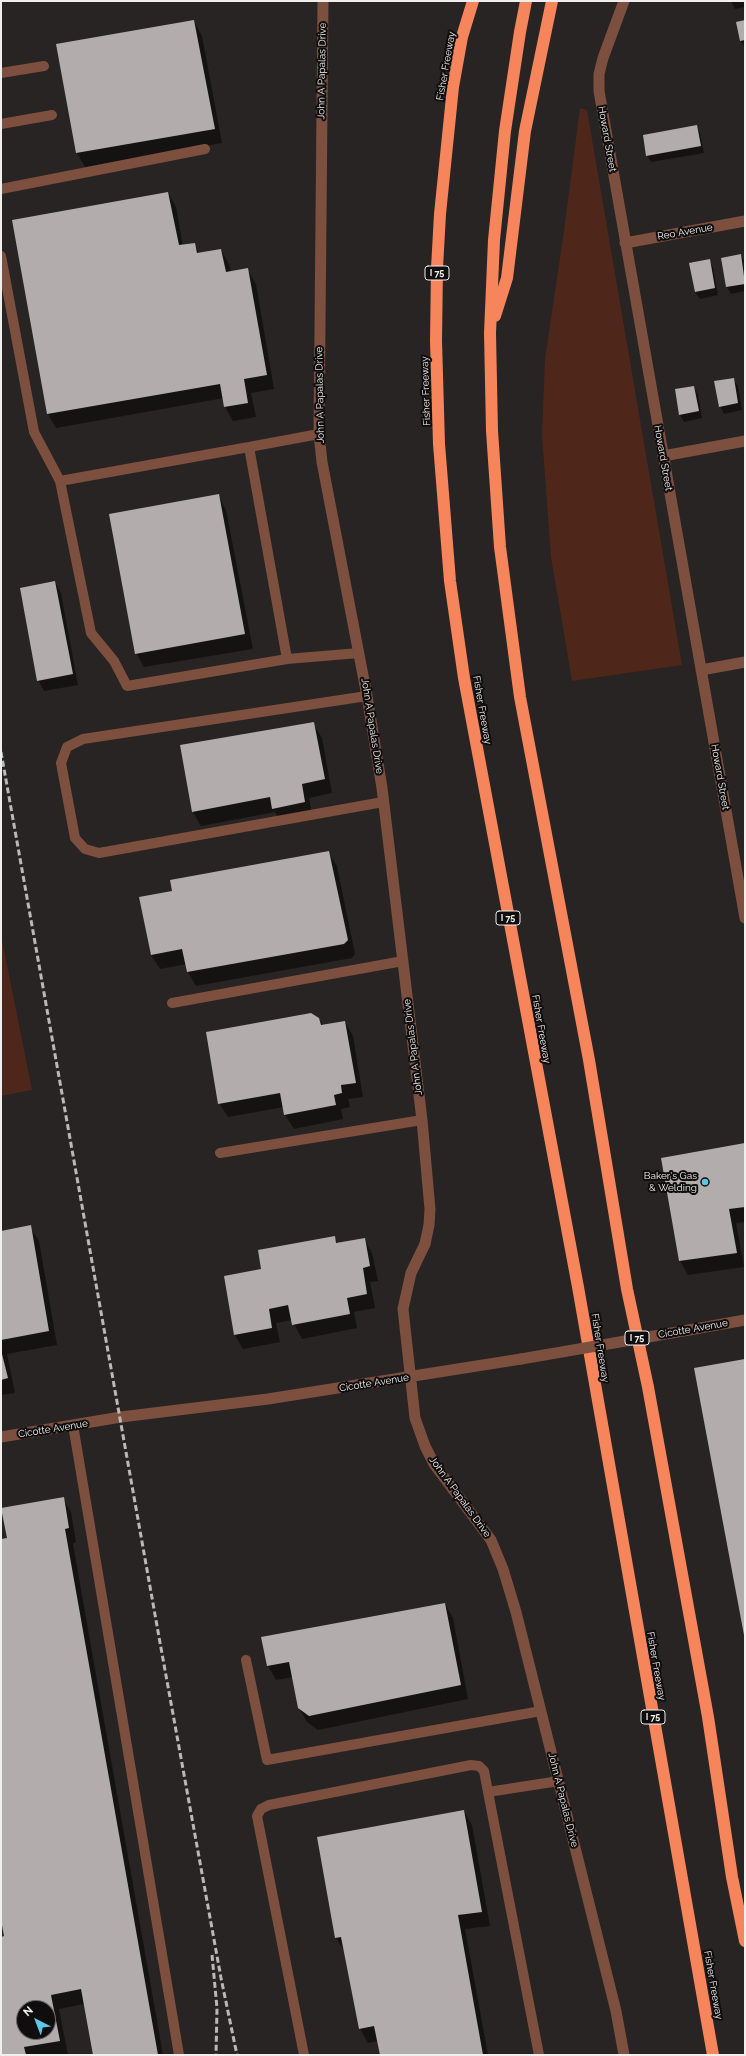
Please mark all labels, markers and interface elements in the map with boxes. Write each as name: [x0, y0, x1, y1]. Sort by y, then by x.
street label: John A Papalas Drive: [315, 22, 329, 120]
street label: Fisher Freeway: [434, 31, 458, 101]
street label: Howard Street: [595, 105, 619, 173]
street label: Reo Avenue: [656, 221, 714, 243]
road number: I 75: [425, 266, 449, 280]
street label: John A Papalas Drive: [313, 346, 327, 444]
street label: Fisher Freeway: [419, 356, 433, 426]
street label: Howard Street: [651, 424, 675, 492]
street label: Fisher Freeway: [470, 675, 494, 745]
street label: John A Papalas Drive: [358, 677, 386, 775]
street label: Howard Street: [708, 743, 732, 811]
road number: I 75: [496, 911, 520, 925]
street label: Fisher Freeway: [529, 994, 553, 1064]
street label: John A Papalas Drive: [401, 998, 425, 1096]
place label: Baker's Gas & Welding: [644, 1170, 697, 1194]
marker: Baker's Gas & Welding: [700, 1177, 710, 1187]
street label: Fisher Freeway: [589, 1313, 611, 1383]
street label: Cicotte Avenue: [657, 1317, 729, 1341]
road number: I 75: [625, 1331, 649, 1345]
street label: Cicotte Avenue: [338, 1372, 410, 1394]
street label: Cicotte Avenue: [17, 1418, 89, 1440]
street label: John A Papalas Drive: [427, 1454, 493, 1540]
street label: Fisher Freeway: [644, 1631, 668, 1701]
road number: I 75: [641, 1710, 665, 1724]
street label: John A Papalas Drive: [545, 1752, 581, 1848]
street label: Fisher Freeway: [701, 1950, 725, 2020]
north arrow: [16, 2000, 56, 2040]
text: N: [21, 2004, 36, 2019]

